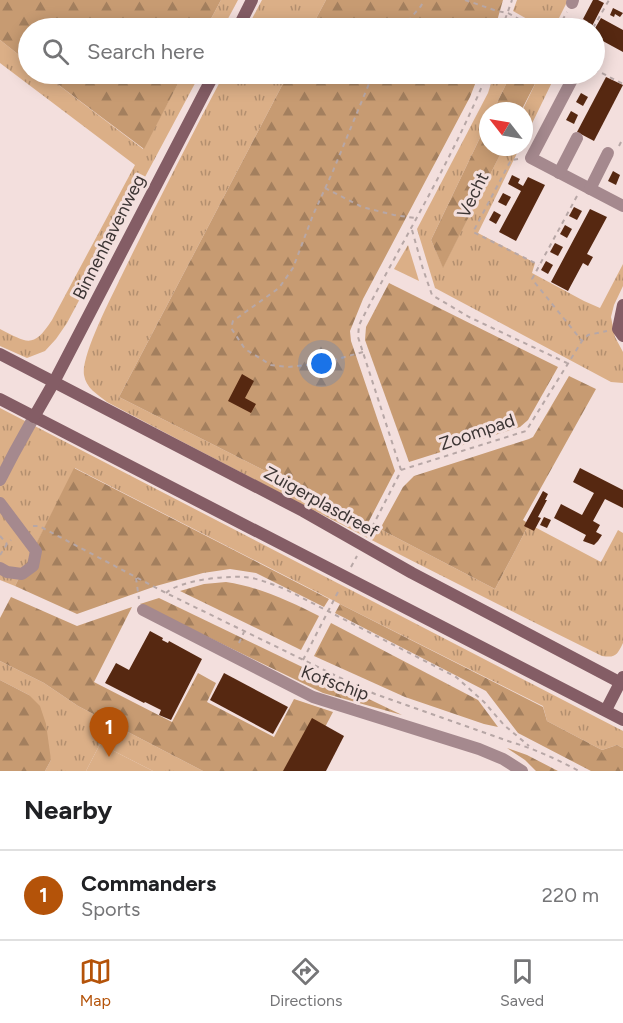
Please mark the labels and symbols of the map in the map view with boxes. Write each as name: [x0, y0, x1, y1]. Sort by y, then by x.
north arrow: [479, 102, 533, 156]
street label: Vecht: [453, 168, 494, 221]
street label: Binnenhavenweg: [68, 171, 150, 303]
your location: [307, 349, 336, 378]
street label: Zoompad: [436, 409, 518, 455]
street label: Zuigerplasdreef: [260, 462, 382, 543]
street label: Kofschip: [298, 661, 372, 705]
pin: 1: [90, 708, 128, 757]

